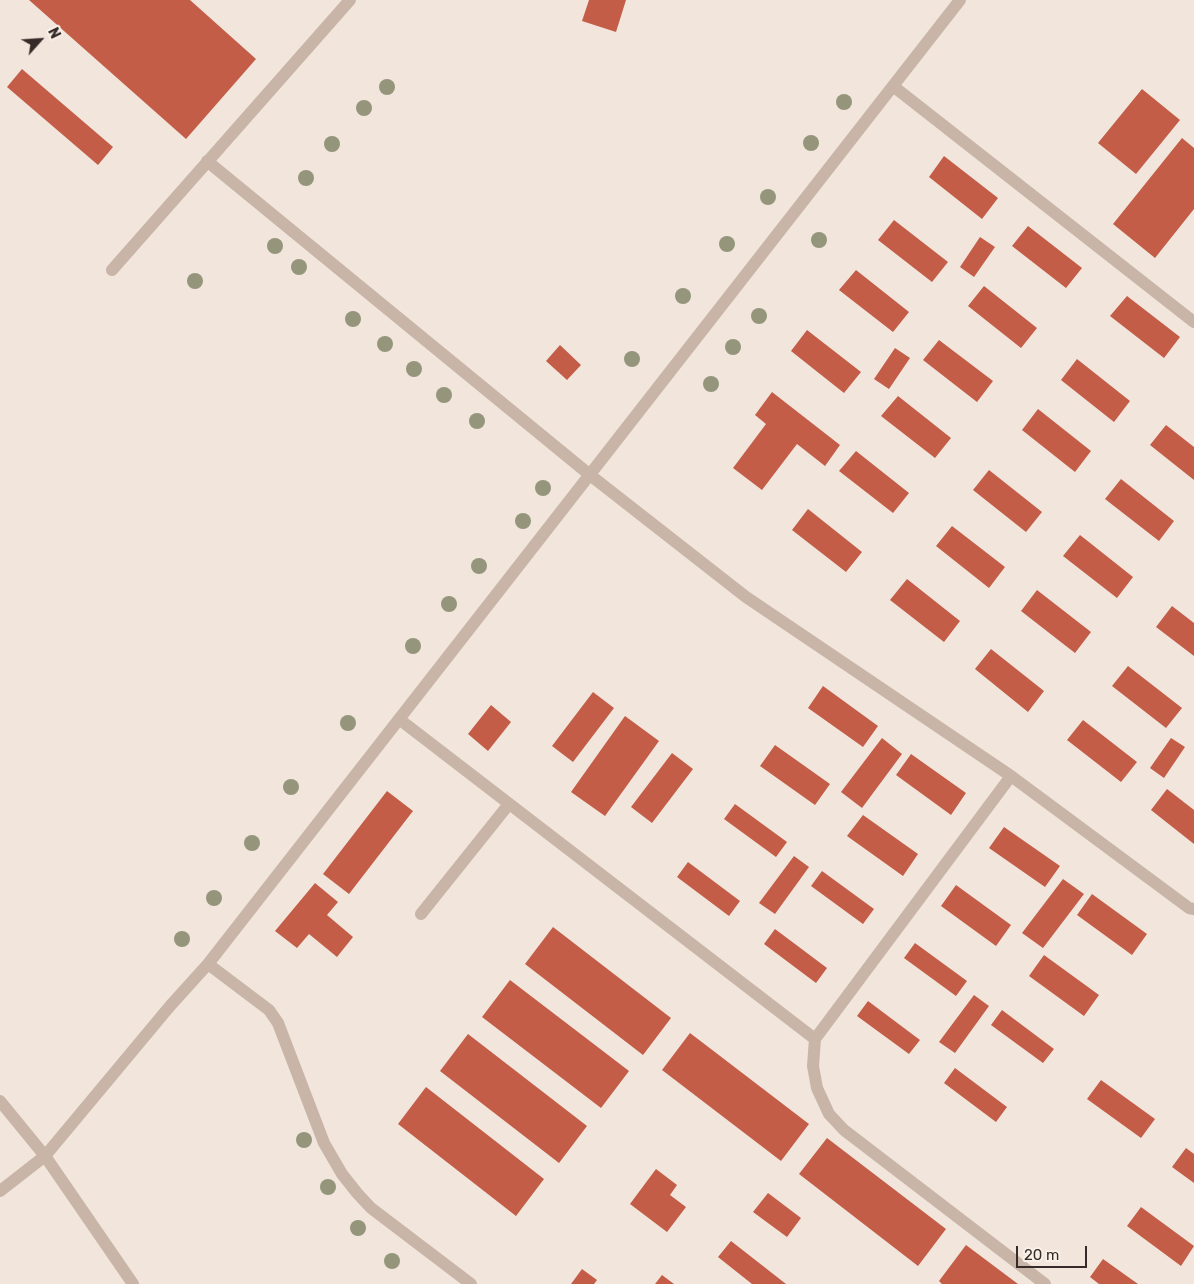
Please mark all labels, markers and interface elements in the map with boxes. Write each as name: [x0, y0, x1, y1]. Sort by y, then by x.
north arrow: [15, 15, 65, 65]
text: N: [44, 25, 64, 41]
scale bar: [1019, 1236, 1090, 1268]
text: 20 m: [1024, 1246, 1059, 1264]

